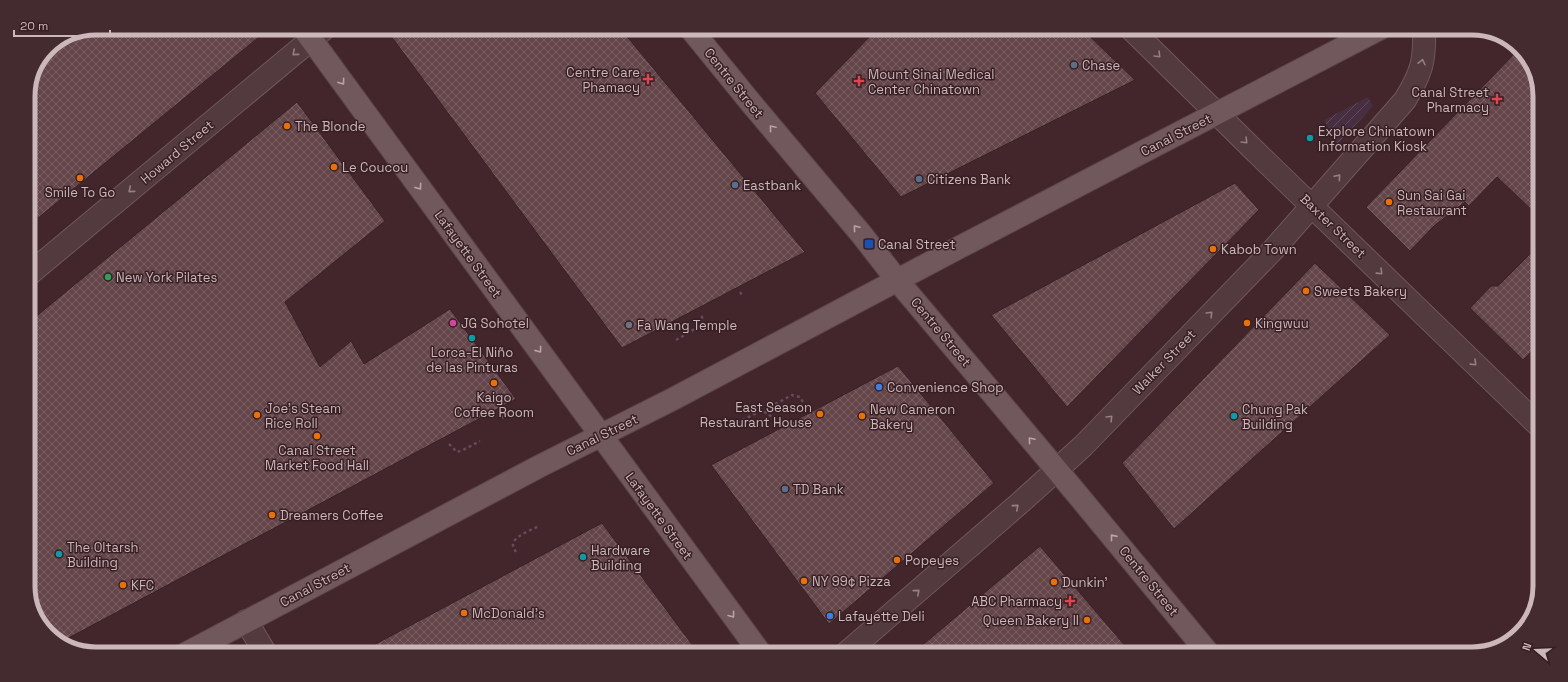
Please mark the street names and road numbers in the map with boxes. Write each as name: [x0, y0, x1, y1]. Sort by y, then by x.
street label: Centre Street: [701, 45, 767, 121]
street label: Canal Street: [1138, 110, 1214, 160]
street label: Howard Street: [137, 116, 217, 188]
street label: Baxter Street: [1296, 190, 1370, 262]
street label: Lafayette Street: [431, 207, 505, 301]
street label: Centre Street: [907, 294, 975, 370]
street label: Walker Street: [1129, 326, 1199, 398]
street label: Canal Street: [563, 410, 641, 460]
street label: Lafayette Street: [622, 469, 696, 563]
street label: Centre Street: [1116, 543, 1182, 619]
street label: Canal Street: [277, 559, 353, 611]

